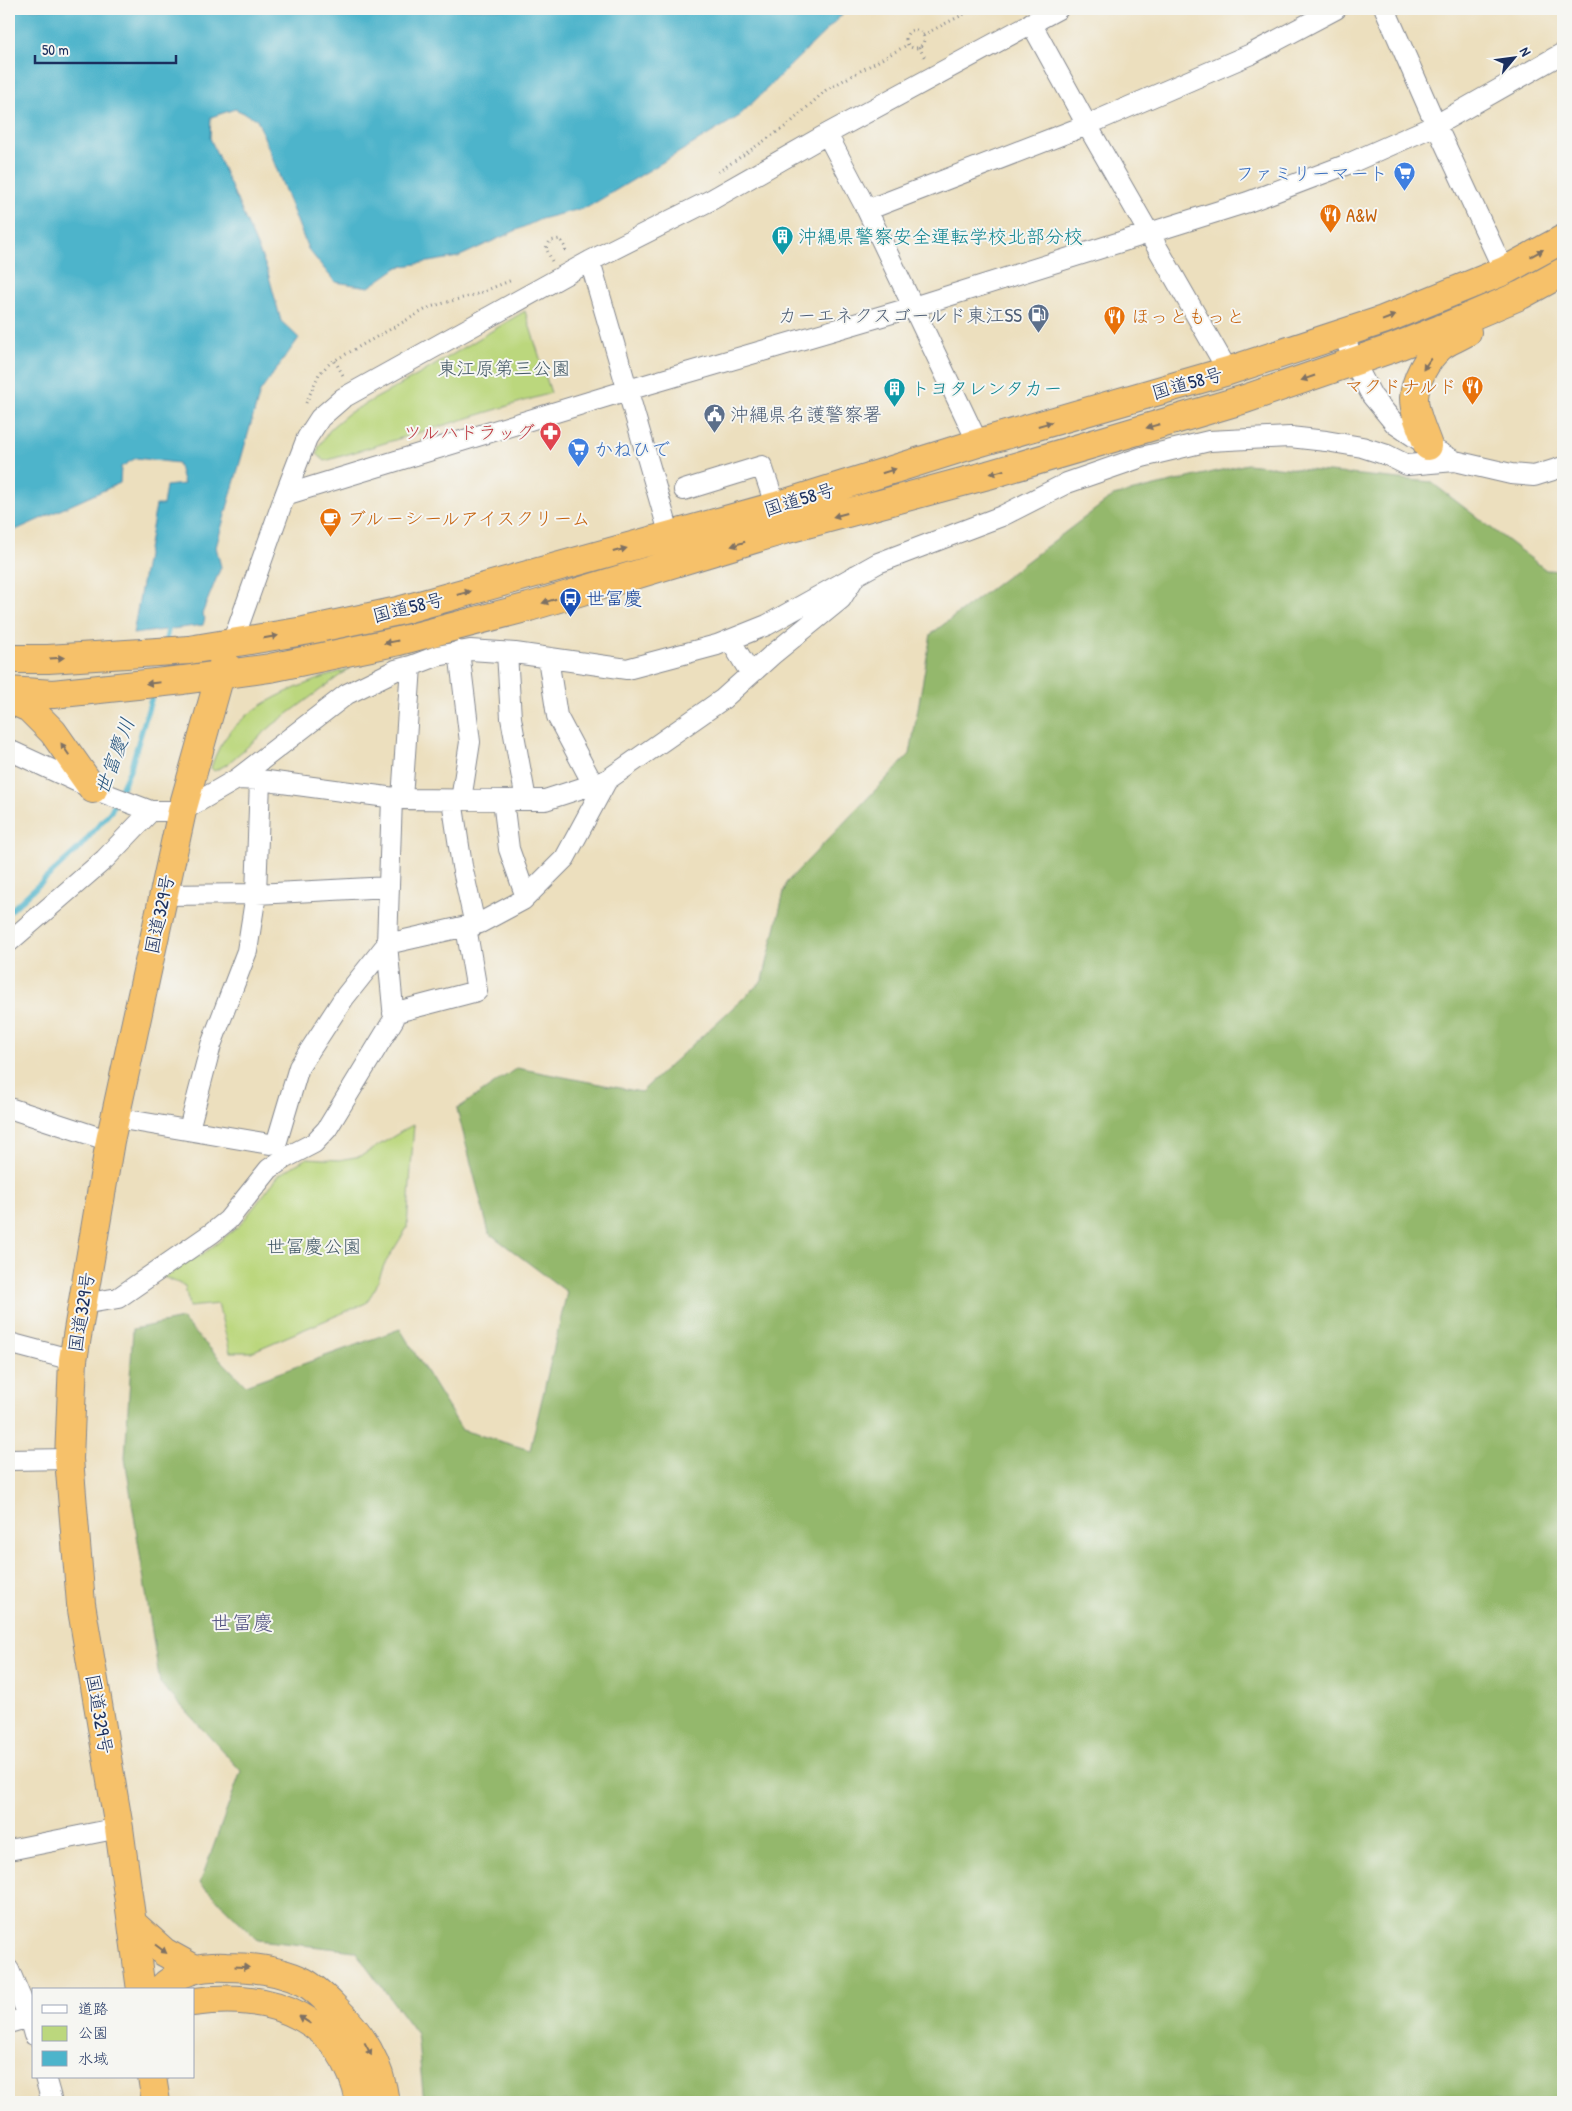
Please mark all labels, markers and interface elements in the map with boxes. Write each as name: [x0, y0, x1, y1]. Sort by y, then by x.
scale bar: [35, 32, 176, 64]
north arrow: [1490, 32, 1540, 82]
text: 50 m: [42, 39, 69, 60]
text: N: [1516, 44, 1536, 60]
place label: ファミリーマート: [1236, 160, 1388, 186]
supermarket icon: ファミリーマート: [1392, 161, 1416, 192]
place label: A&W: [1346, 202, 1377, 228]
restaurant icon: A&W: [1318, 203, 1342, 234]
place label: 沖縄県警察安全運転学校北部分校: [798, 223, 1083, 249]
building icon: 沖縄県警察安全運転学校北部分校: [770, 224, 794, 255]
one-way arrow: [1530, 249, 1545, 257]
place label: カーエネクスゴールド東江SS: [778, 302, 1022, 328]
fuel station icon: カーエネクスゴールド東江SS: [1026, 303, 1050, 334]
place label: ほっともっと: [1131, 303, 1245, 329]
restaurant icon: ほっともっと: [1103, 304, 1127, 335]
one-way arrow: [1382, 313, 1396, 321]
park label: 東江原第三公園: [437, 355, 571, 381]
one-way arrow: [1422, 357, 1432, 371]
street label: 国道58号: [1148, 360, 1226, 406]
place label: マクドナルド: [1345, 373, 1457, 399]
one-way arrow: [1300, 374, 1315, 382]
restaurant icon: マクドナルド: [1461, 374, 1485, 405]
place label: トヨタレンタカー: [911, 375, 1062, 401]
building icon: トヨタレンタカー: [883, 376, 907, 407]
place label: 沖縄県名護警察署: [730, 401, 882, 427]
public building icon: 沖縄県名護警察署: [702, 402, 726, 433]
place label: ツルハドラッグ: [403, 419, 535, 445]
one-way arrow: [1037, 419, 1052, 427]
pharmacy icon: ツルハドラッグ: [539, 420, 563, 451]
one-way arrow: [1145, 423, 1160, 431]
place label: かねひで: [594, 436, 670, 462]
supermarket icon: かねひで: [566, 437, 590, 468]
one-way arrow: [882, 466, 897, 474]
one-way arrow: [989, 469, 1004, 477]
street label: 国道58号: [760, 476, 838, 522]
place label: ブルーシールアイスクリーム: [347, 505, 591, 531]
cafe icon: ブルーシールアイスクリーム: [319, 506, 343, 537]
one-way arrow: [833, 511, 848, 519]
one-way arrow: [730, 541, 745, 549]
one-way arrow: [613, 546, 628, 554]
place label: 世冨慶: [586, 585, 643, 611]
street label: 国道58号: [369, 586, 447, 628]
bus stop icon: 世冨慶: [558, 586, 582, 617]
one-way arrow: [456, 589, 471, 597]
one-way arrow: [541, 598, 556, 606]
one-way arrow: [264, 632, 280, 640]
one-way arrow: [384, 638, 399, 646]
one-way arrow: [50, 654, 66, 662]
one-way arrow: [144, 679, 160, 687]
water label: 世富慶川: [88, 714, 140, 798]
one-way arrow: [60, 742, 70, 756]
street label: 国道329号: [138, 871, 180, 957]
park label: 世冨慶公園: [266, 1233, 362, 1259]
street label: 国道329号: [62, 1270, 100, 1354]
district label: 世冨慶: [211, 1608, 274, 1637]
street label: 国道329号: [80, 1672, 120, 1756]
one-way arrow: [154, 1944, 168, 1954]
one-way arrow: [234, 1964, 250, 1972]
legend: [32, 1988, 195, 2078]
text: 道路: [78, 1998, 108, 2019]
one-way arrow: [299, 2015, 312, 2024]
text: 公園: [78, 2022, 108, 2043]
one-way arrow: [364, 2041, 372, 2056]
text: 水域: [78, 2048, 108, 2069]

